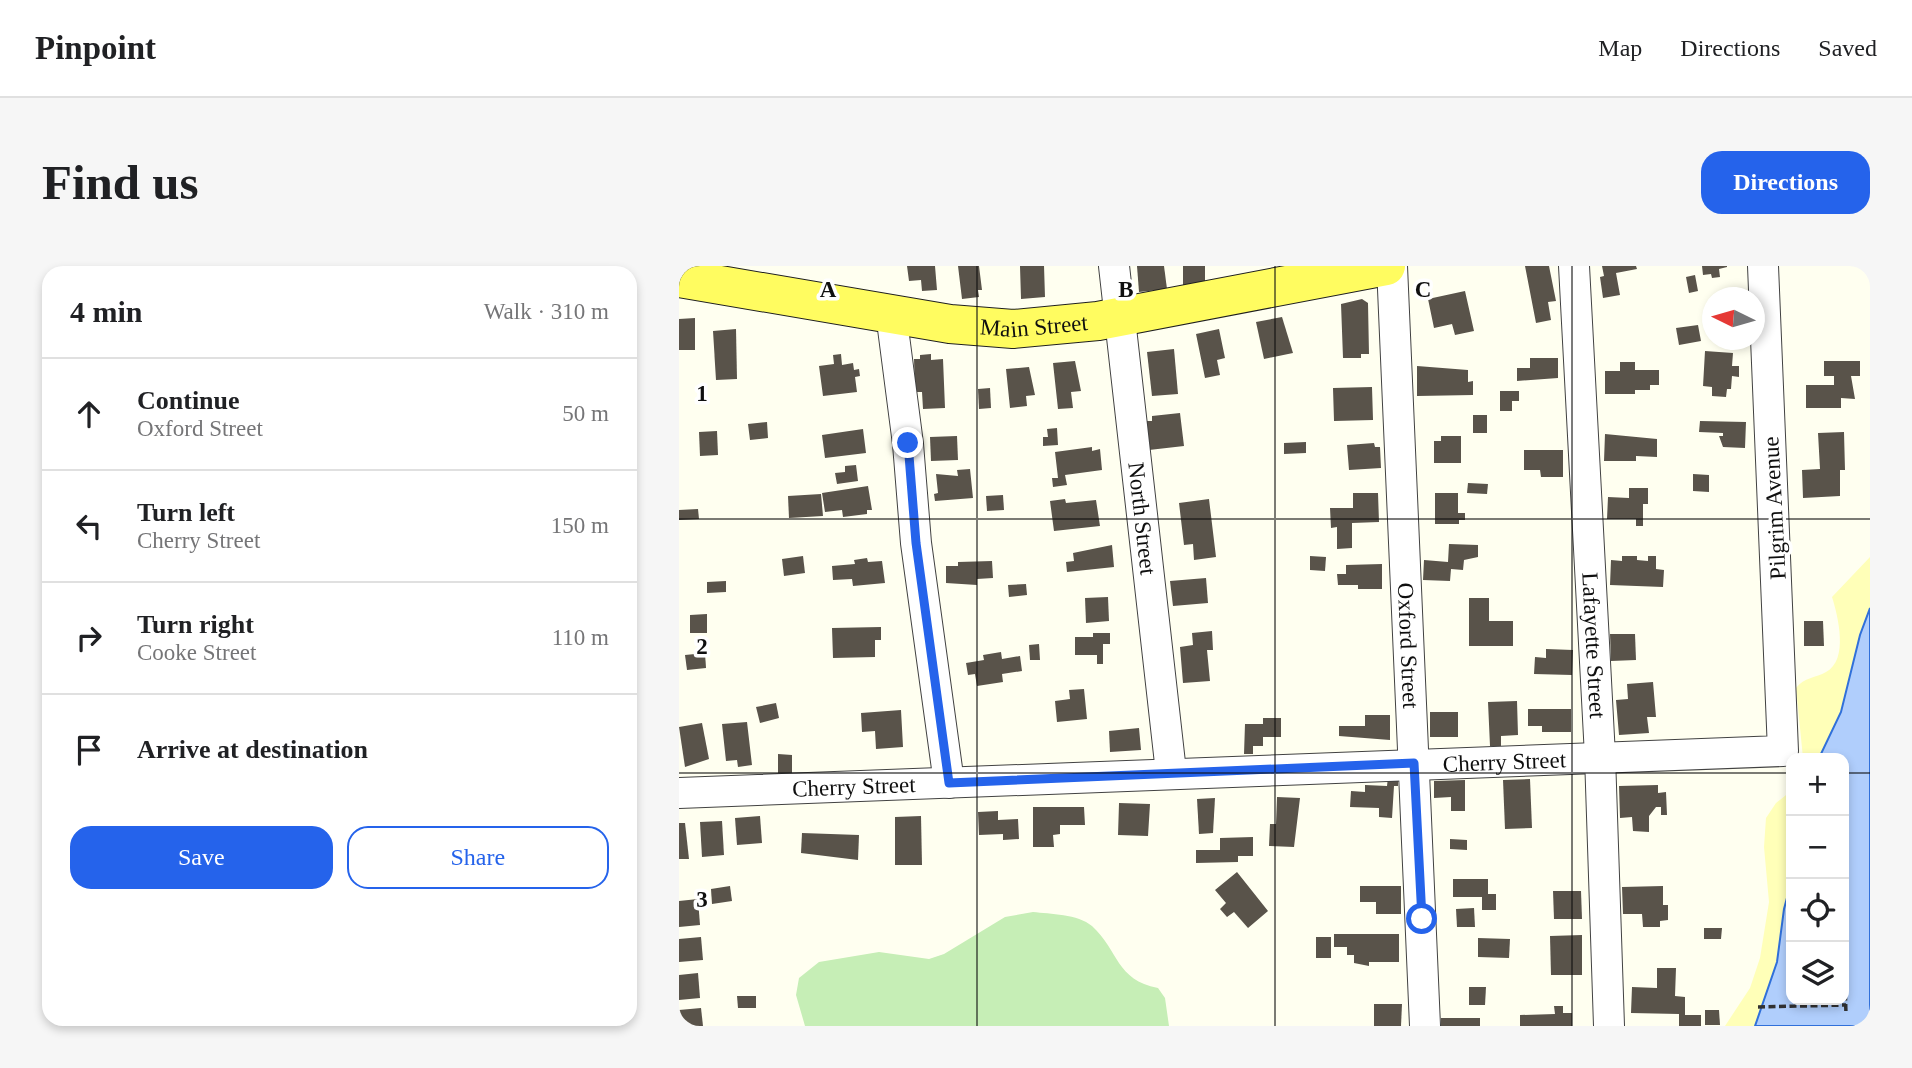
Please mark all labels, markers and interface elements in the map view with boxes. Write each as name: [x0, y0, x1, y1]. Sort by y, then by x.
text: Pinpoint: [35, 30, 156, 66]
text: Map: [1598, 35, 1642, 61]
text: Directions: [1680, 35, 1780, 61]
text: Saved: [1818, 35, 1877, 61]
button: Directions: [1701, 151, 1870, 214]
text: Find us: [42, 155, 199, 210]
text: A: [820, 277, 837, 302]
text: B: [1118, 277, 1134, 302]
text: C: [1415, 277, 1431, 302]
north arrow: [1702, 287, 1765, 350]
text: 4 min: [70, 295, 143, 328]
text: Walk · 310 m: [484, 299, 609, 324]
street label: Main Street: [979, 310, 1089, 342]
text: 1: [696, 381, 708, 406]
text: Continue: [137, 386, 240, 415]
icon: ahead: [70, 395, 108, 433]
text: 50 m: [562, 401, 609, 426]
text: Oxford Street: [137, 416, 263, 441]
route end: [892, 427, 923, 458]
street label: Pilgrim Avenue: [1758, 436, 1791, 580]
street label: North Street: [1123, 461, 1161, 577]
text: Turn left: [137, 498, 235, 527]
icon: left: [70, 507, 108, 545]
text: 150 m: [551, 513, 609, 538]
text: Cherry Street: [137, 528, 260, 553]
street label: Lafayette Street: [1577, 572, 1610, 720]
street label: Oxford Street: [1393, 582, 1423, 710]
text: Turn right: [137, 610, 254, 639]
icon: right: [70, 619, 108, 657]
text: 110 m: [552, 625, 609, 650]
text: 2: [696, 634, 708, 659]
text: Cooke Street: [137, 640, 256, 665]
icon: arrive: [70, 731, 108, 769]
text: Arrive at destination: [137, 735, 368, 764]
street label: Cherry Street: [1442, 747, 1567, 777]
map controls: [1786, 753, 1849, 1005]
button: +: [1786, 753, 1849, 816]
street label: Cherry Street: [792, 772, 917, 802]
button: −: [1786, 816, 1849, 879]
button: Save: [70, 826, 333, 889]
button: Share: [347, 826, 609, 889]
button: locate: [1786, 879, 1849, 942]
text: 3: [696, 887, 708, 912]
route start: [1406, 903, 1437, 934]
button: layers: [1786, 942, 1849, 1005]

